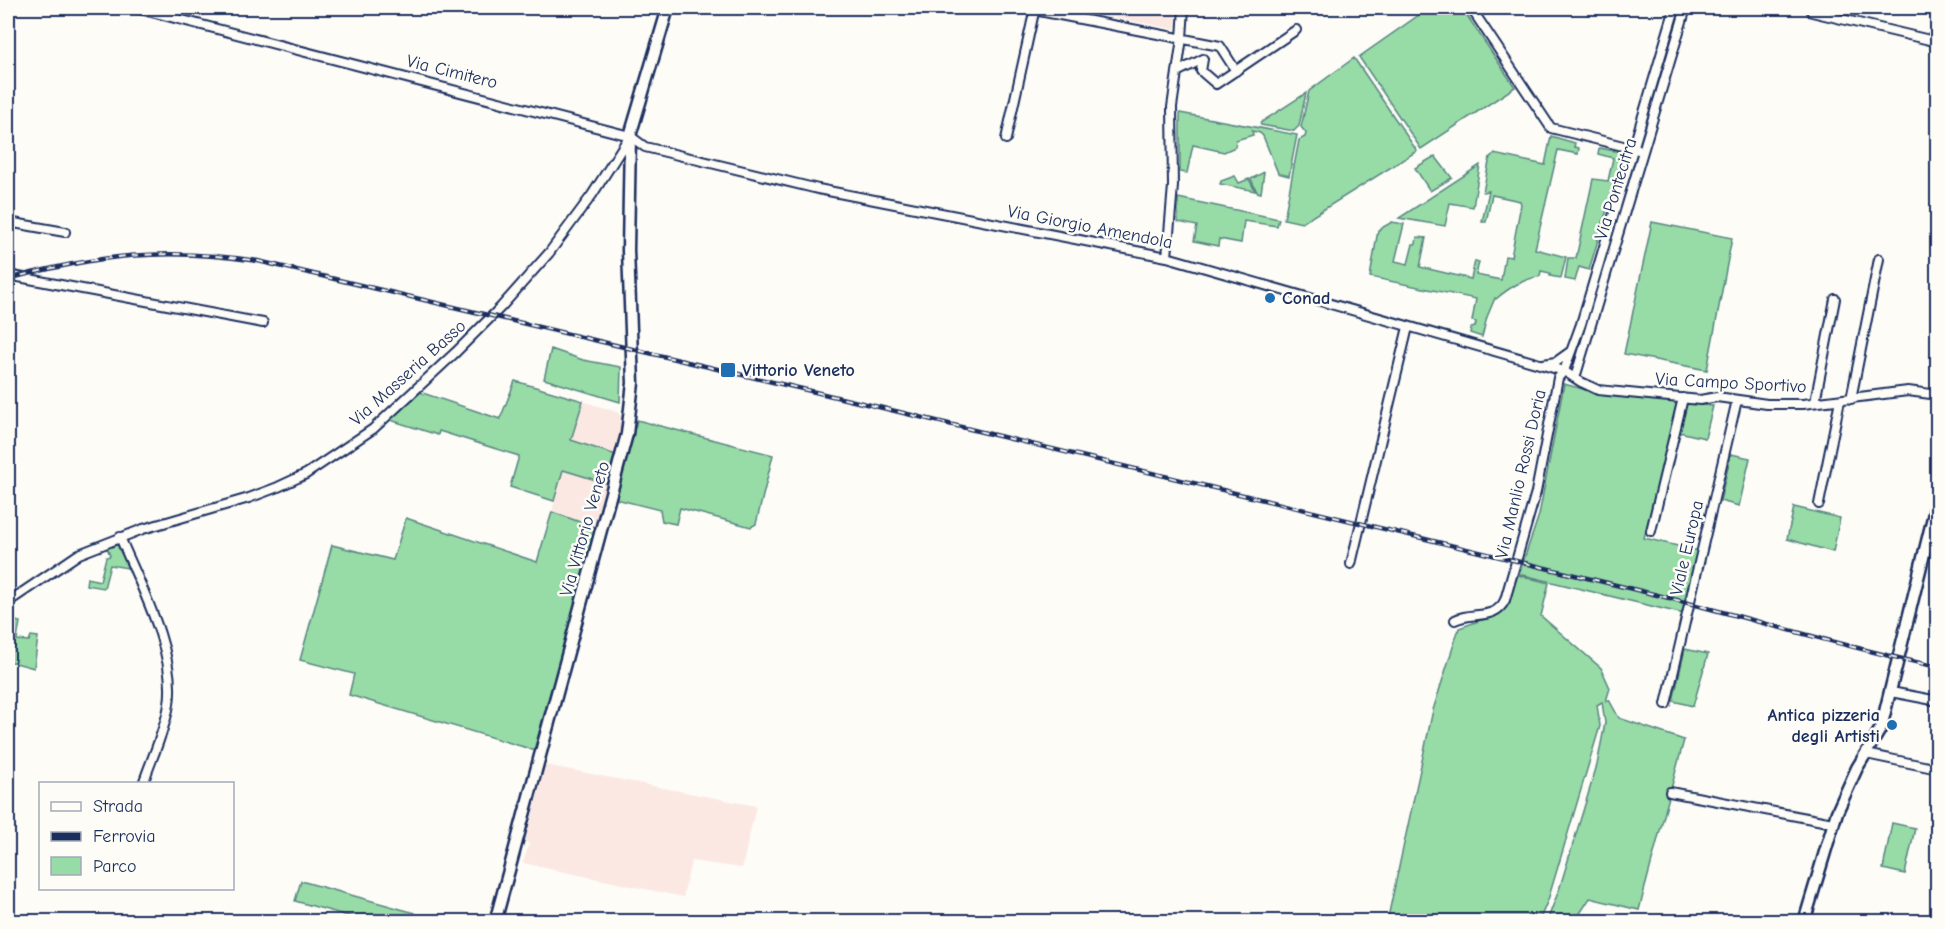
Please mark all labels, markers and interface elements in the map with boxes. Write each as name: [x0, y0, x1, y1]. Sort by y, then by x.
street label: Via Cimitero: [404, 51, 500, 93]
street label: Via Pontecitra: [1591, 135, 1641, 243]
street label: Via Giorgio Amendola: [1006, 201, 1174, 253]
place label: Conad: [1282, 288, 1330, 309]
marker: Conad: [1263, 291, 1277, 305]
street label: Via Masseria Basso: [346, 315, 470, 431]
place label: Vittorio Veneto: [742, 360, 855, 381]
marker: Vittorio Veneto: [719, 361, 737, 379]
street label: Via Campo Sportivo: [1655, 369, 1807, 397]
street label: Via Manlio Rossi Doria: [1491, 387, 1551, 561]
street label: Via Vittorio Veneto: [556, 459, 614, 599]
street label: Viale Europa: [1666, 498, 1708, 598]
place label: Antica pizzeria degli Artisti: [1768, 705, 1880, 747]
marker: Antica pizzeria degli Artisti: [1885, 718, 1899, 732]
legend: [39, 782, 234, 890]
text: Strada: [93, 796, 143, 817]
text: Ferrovia: [93, 826, 156, 847]
text: Parco: [93, 856, 136, 877]

